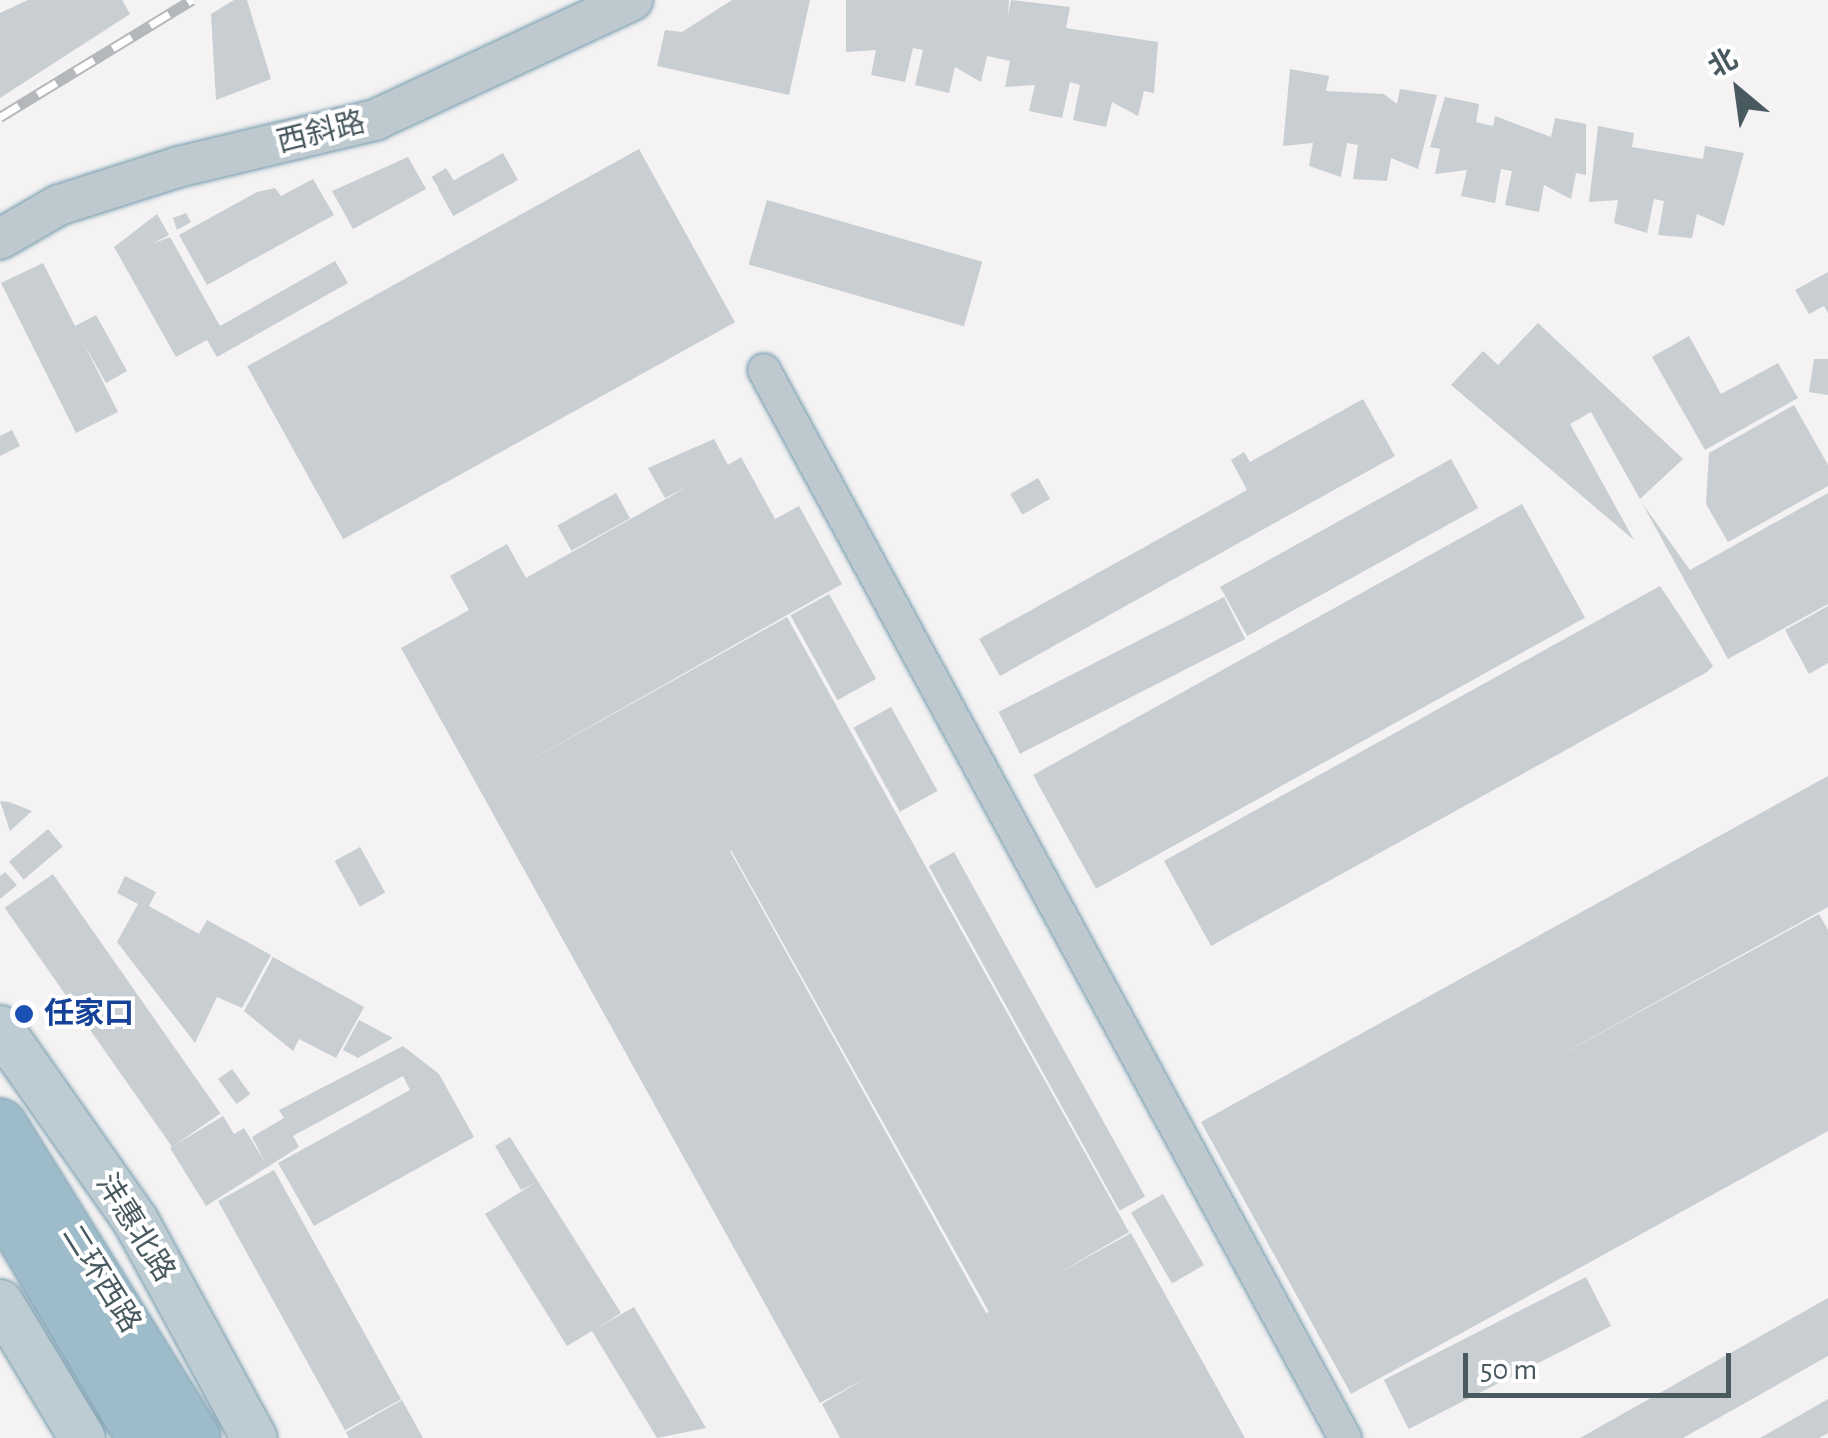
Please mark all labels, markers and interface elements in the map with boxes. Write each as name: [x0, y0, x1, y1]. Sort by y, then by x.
north arrow: [1688, 40, 1788, 140]
text: 北: [1704, 45, 1742, 83]
street label: 西斜路: [273, 105, 369, 161]
place label: 任家口: [44, 996, 134, 1032]
marker: 任家口: [13, 1003, 35, 1025]
street label: 沣惠北路: [88, 1168, 182, 1288]
street label: 二环西路: [54, 1219, 148, 1339]
scale bar: [1468, 1333, 1736, 1395]
text: 50 m: [1480, 1355, 1537, 1385]

